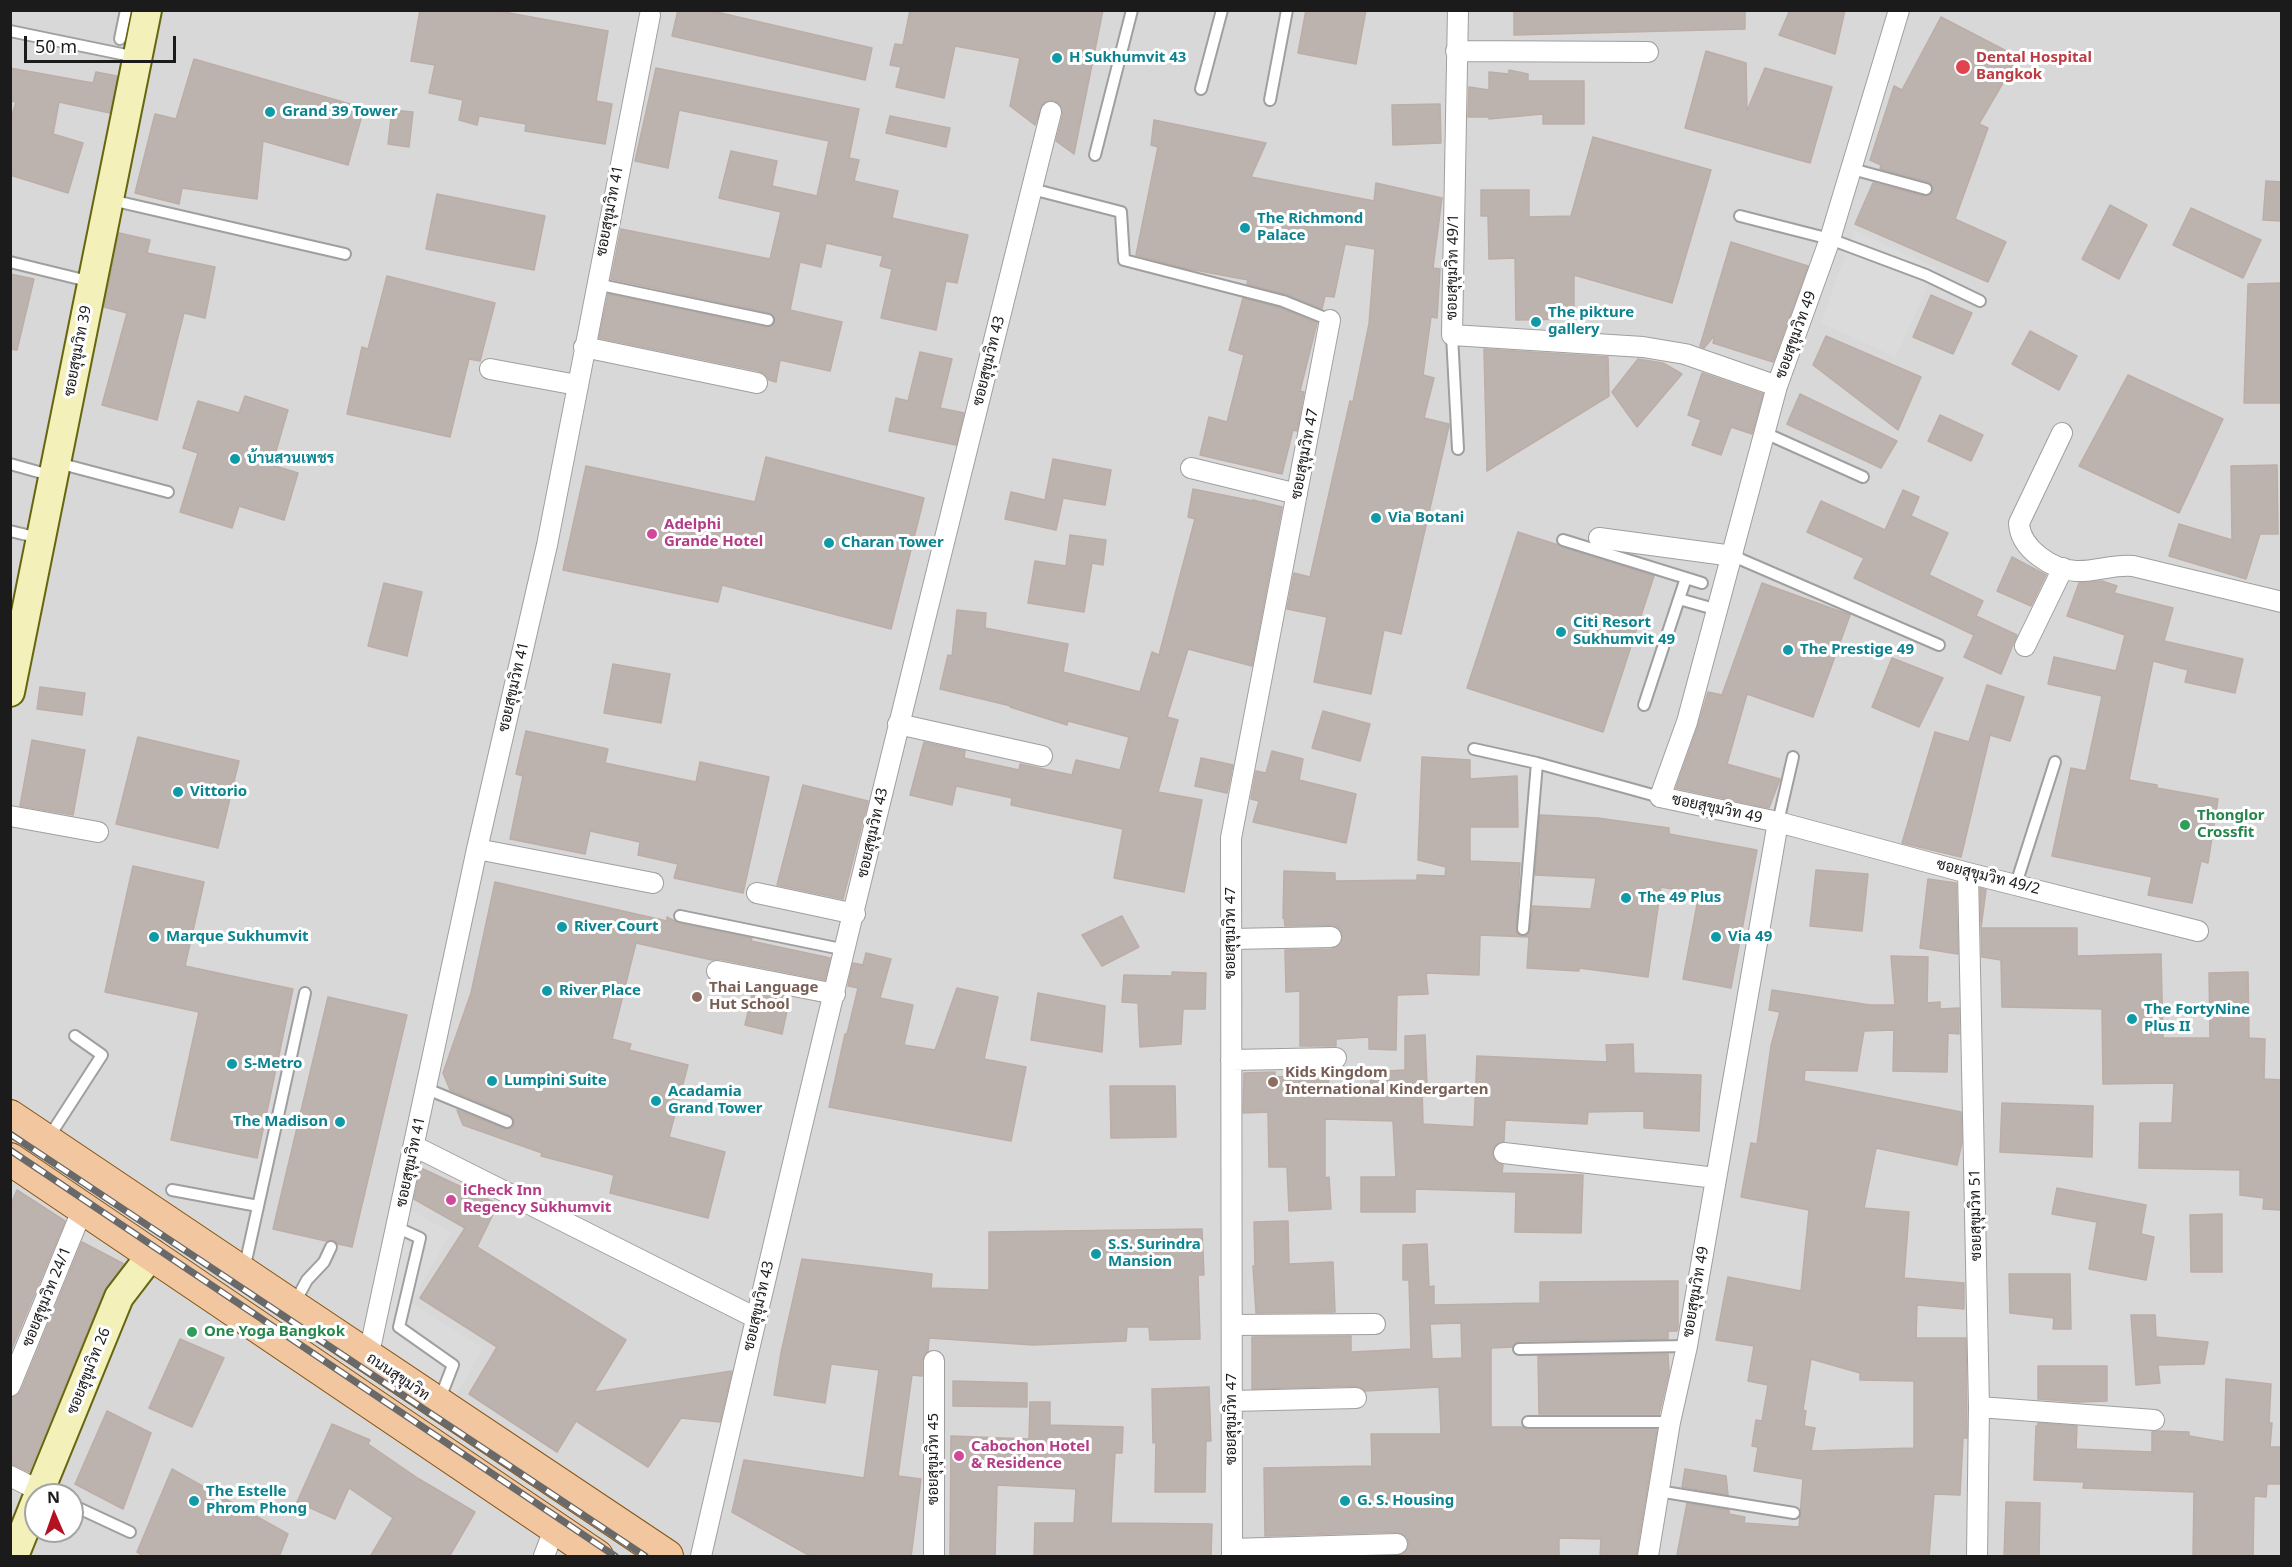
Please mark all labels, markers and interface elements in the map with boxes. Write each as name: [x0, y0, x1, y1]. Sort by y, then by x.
scale bar: [27, 24, 178, 62]
text: 50 m: [35, 34, 77, 58]
place label: H Sukhumvit 43: [1069, 49, 1186, 67]
place label: Dental Hospital Bangkok: [1976, 49, 2092, 84]
marker: H Sukhumvit 43: [1050, 51, 1064, 65]
marker: Dental Hospital Bangkok: [1954, 58, 1972, 76]
place label: Grand 39 Tower: [282, 103, 398, 121]
marker: Grand 39 Tower: [263, 105, 277, 119]
street label: ซอยสุขุมวิท 41: [592, 164, 628, 258]
place label: The Richmond Palace: [1257, 210, 1363, 245]
street label: ซอยสุขุมวิท 49/1: [1443, 214, 1463, 320]
marker: The Richmond Palace: [1238, 221, 1252, 235]
street label: ซอยสุขุมวิท 49: [1772, 289, 1820, 381]
street label: ซอยสุขุมวิท 39: [60, 304, 96, 398]
place label: The pikture gallery: [1548, 304, 1634, 339]
street label: ซอยสุขุมวิท 43: [969, 314, 1009, 408]
marker: The pikture gallery: [1529, 315, 1543, 329]
street label: ซอยสุขุมวิท 47: [1287, 407, 1323, 501]
place label: บ้านสวนเพชร: [247, 450, 334, 468]
marker: บ้านสวนเพชร: [228, 452, 242, 466]
place label: Via Botani: [1388, 509, 1464, 527]
marker: Via Botani: [1369, 511, 1383, 525]
place label: Adelphi Grande Hotel: [664, 516, 763, 551]
marker: Adelphi Grande Hotel: [645, 527, 659, 541]
place label: Charan Tower: [841, 534, 944, 552]
marker: Charan Tower: [822, 536, 836, 550]
place label: Citi Resort Sukhumvit 49: [1573, 614, 1675, 649]
marker: Citi Resort Sukhumvit 49: [1554, 625, 1568, 639]
street label: ซอยสุขุมวิท 41: [495, 640, 533, 734]
place label: The Prestige 49: [1800, 641, 1914, 659]
marker: The Prestige 49: [1781, 643, 1795, 657]
place label: Vittorio: [190, 783, 247, 801]
marker: Vittorio: [171, 785, 185, 799]
street label: ซอยสุขุมวิท 43: [854, 786, 892, 880]
street label: ซอยสุขุมวิท 49: [1670, 791, 1764, 827]
place label: Thonglor Crossfit: [2197, 807, 2265, 842]
marker: Thonglor Crossfit: [2178, 818, 2192, 832]
street label: ซอยสุขุมวิท 49/2: [1934, 855, 2042, 899]
street label: ซอยสุขุมวิท 47: [1222, 887, 1240, 979]
place label: The 49 Plus: [1638, 889, 1721, 907]
marker: The 49 Plus: [1619, 891, 1633, 905]
place label: River Court: [574, 918, 658, 936]
marker: River Court: [555, 920, 569, 934]
place label: Marque Sukhumvit: [166, 928, 309, 946]
place label: Via 49: [1728, 928, 1772, 946]
marker: Marque Sukhumvit: [147, 930, 161, 944]
marker: Via 49: [1709, 930, 1723, 944]
place label: Thai Language Hut School: [709, 979, 819, 1014]
place label: River Place: [559, 982, 641, 1000]
marker: River Place: [540, 984, 554, 998]
marker: Thai Language Hut School: [690, 990, 704, 1004]
place label: The FortyNine Plus II: [2144, 1001, 2250, 1036]
marker: The FortyNine Plus II: [2125, 1012, 2139, 1026]
place label: S-Metro: [244, 1055, 302, 1073]
marker: S-Metro: [225, 1057, 239, 1071]
place label: Kids Kingdom International Kindergarten: [1285, 1064, 1489, 1099]
place label: Lumpini Suite: [504, 1072, 607, 1090]
marker: Lumpini Suite: [485, 1074, 499, 1088]
marker: Kids Kingdom International Kindergarten: [1266, 1075, 1280, 1089]
place label: Acadamia Grand Tower: [668, 1083, 763, 1118]
marker: Acadamia Grand Tower: [649, 1094, 663, 1108]
place label: The Madison: [233, 1113, 328, 1131]
marker: The Madison: [333, 1115, 347, 1129]
street label: ซอยสุขุมวิท 41: [393, 1115, 429, 1209]
street label: ซอยสุขุมวิท 51: [1966, 1169, 1986, 1261]
place label: iCheck Inn Regency Sukhumvit: [463, 1182, 611, 1217]
marker: iCheck Inn Regency Sukhumvit: [444, 1193, 458, 1207]
place label: S.S. Surindra Mansion: [1108, 1236, 1201, 1271]
street label: ซอยสุขุมวิท 24/1: [19, 1244, 75, 1350]
street label: ซอยสุขุมวิท 49: [1679, 1245, 1713, 1339]
marker: S.S. Surindra Mansion: [1089, 1247, 1103, 1261]
street label: ซอยสุขุมวิท 43: [740, 1259, 778, 1353]
place label: One Yoga Bangkok: [204, 1323, 345, 1341]
street label: ซอยสุขุมวิท 26: [63, 1325, 115, 1417]
marker: One Yoga Bangkok: [185, 1325, 199, 1339]
street label: ถนนสุขุมวิท: [363, 1349, 433, 1405]
street label: ซอยสุขุมวิท 47: [1223, 1373, 1241, 1465]
street label: ซอยสุขุมวิท 45: [925, 1413, 943, 1505]
place label: Cabochon Hotel & Residence: [971, 1438, 1090, 1473]
marker: Cabochon Hotel & Residence: [952, 1449, 966, 1463]
north arrow: [24, 1483, 84, 1543]
place label: The Estelle Phrom Phong: [206, 1483, 307, 1518]
text: N: [47, 1486, 60, 1508]
place label: G. S. Housing: [1357, 1492, 1454, 1510]
marker: The Estelle Phrom Phong: [187, 1494, 201, 1508]
marker: G. S. Housing: [1338, 1494, 1352, 1508]

